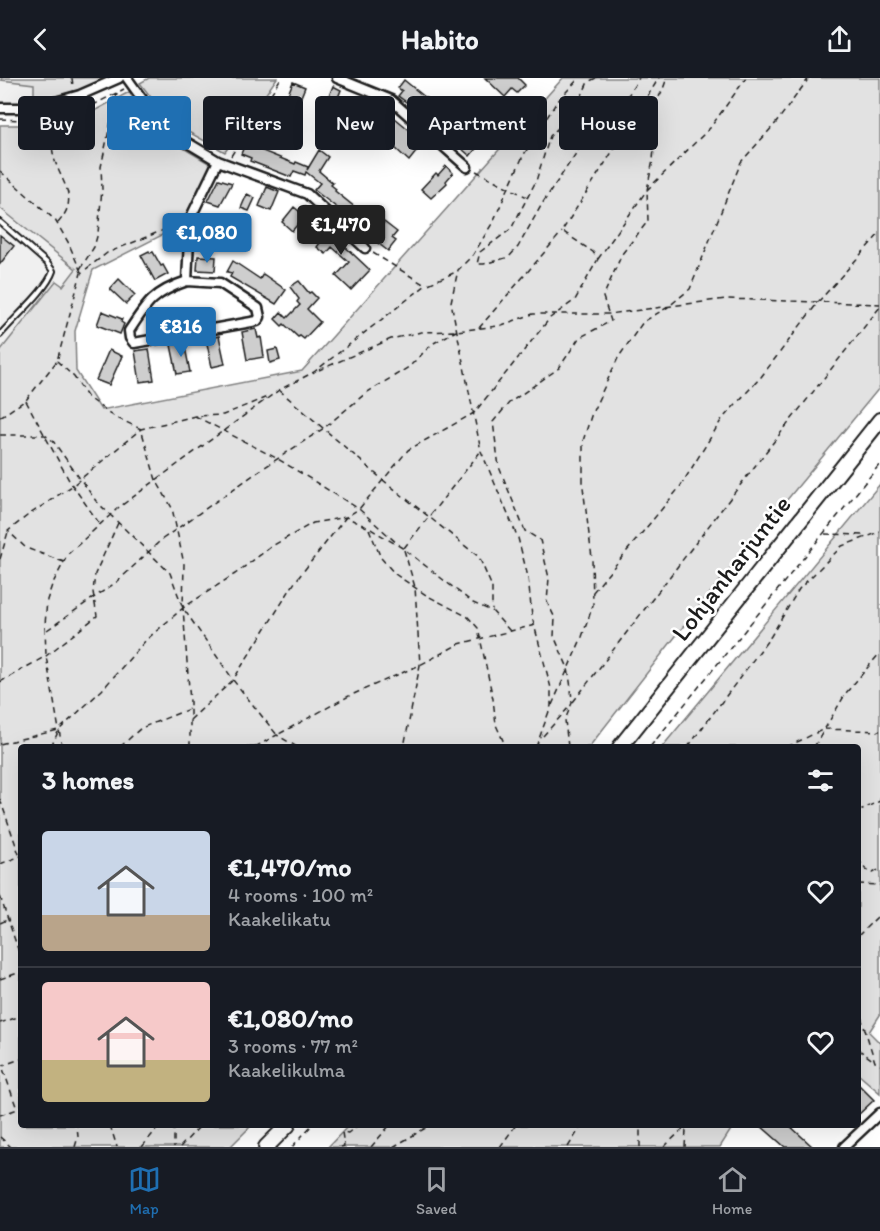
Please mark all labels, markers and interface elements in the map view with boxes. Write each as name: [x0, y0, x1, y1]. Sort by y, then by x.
icon: back: [24, 23, 57, 56]
text: Habito: [401, 23, 479, 56]
icon: share: [823, 23, 856, 56]
chip: Buy: [18, 96, 95, 150]
chip: Rent: [107, 96, 191, 150]
chip: Filters: [203, 96, 303, 150]
chip: New: [315, 96, 395, 150]
chip: Apartment: [407, 96, 547, 150]
chip: House: [559, 96, 658, 150]
pin: €1,470: [292, 205, 390, 256]
text: €1,470: [311, 212, 371, 236]
pin: €1,080: [158, 213, 256, 264]
text: €1,080: [176, 220, 238, 244]
pin: €816: [145, 307, 217, 358]
text: €816: [160, 314, 202, 338]
street label: Lohjanharjuntie: [664, 489, 798, 647]
text: 3 homes: [42, 764, 134, 796]
icon: filters: [804, 764, 837, 797]
text: €1,470/mo: [228, 851, 352, 883]
icon: home: [90, 855, 162, 927]
icon: heart: [804, 875, 837, 908]
text: 4 rooms · 100 m²: [228, 883, 373, 907]
text: Kaakelikatu: [228, 907, 331, 931]
text: €1,080/mo: [228, 1002, 353, 1034]
icon: home: [90, 1006, 162, 1078]
icon: heart: [804, 1026, 837, 1059]
text: 3 rooms · 77 m²: [228, 1034, 358, 1058]
text: Kaakelikulma: [228, 1058, 345, 1082]
tab: Map: [128, 1163, 161, 1218]
tab: Saved: [416, 1163, 457, 1218]
tab: Home: [712, 1163, 752, 1218]

